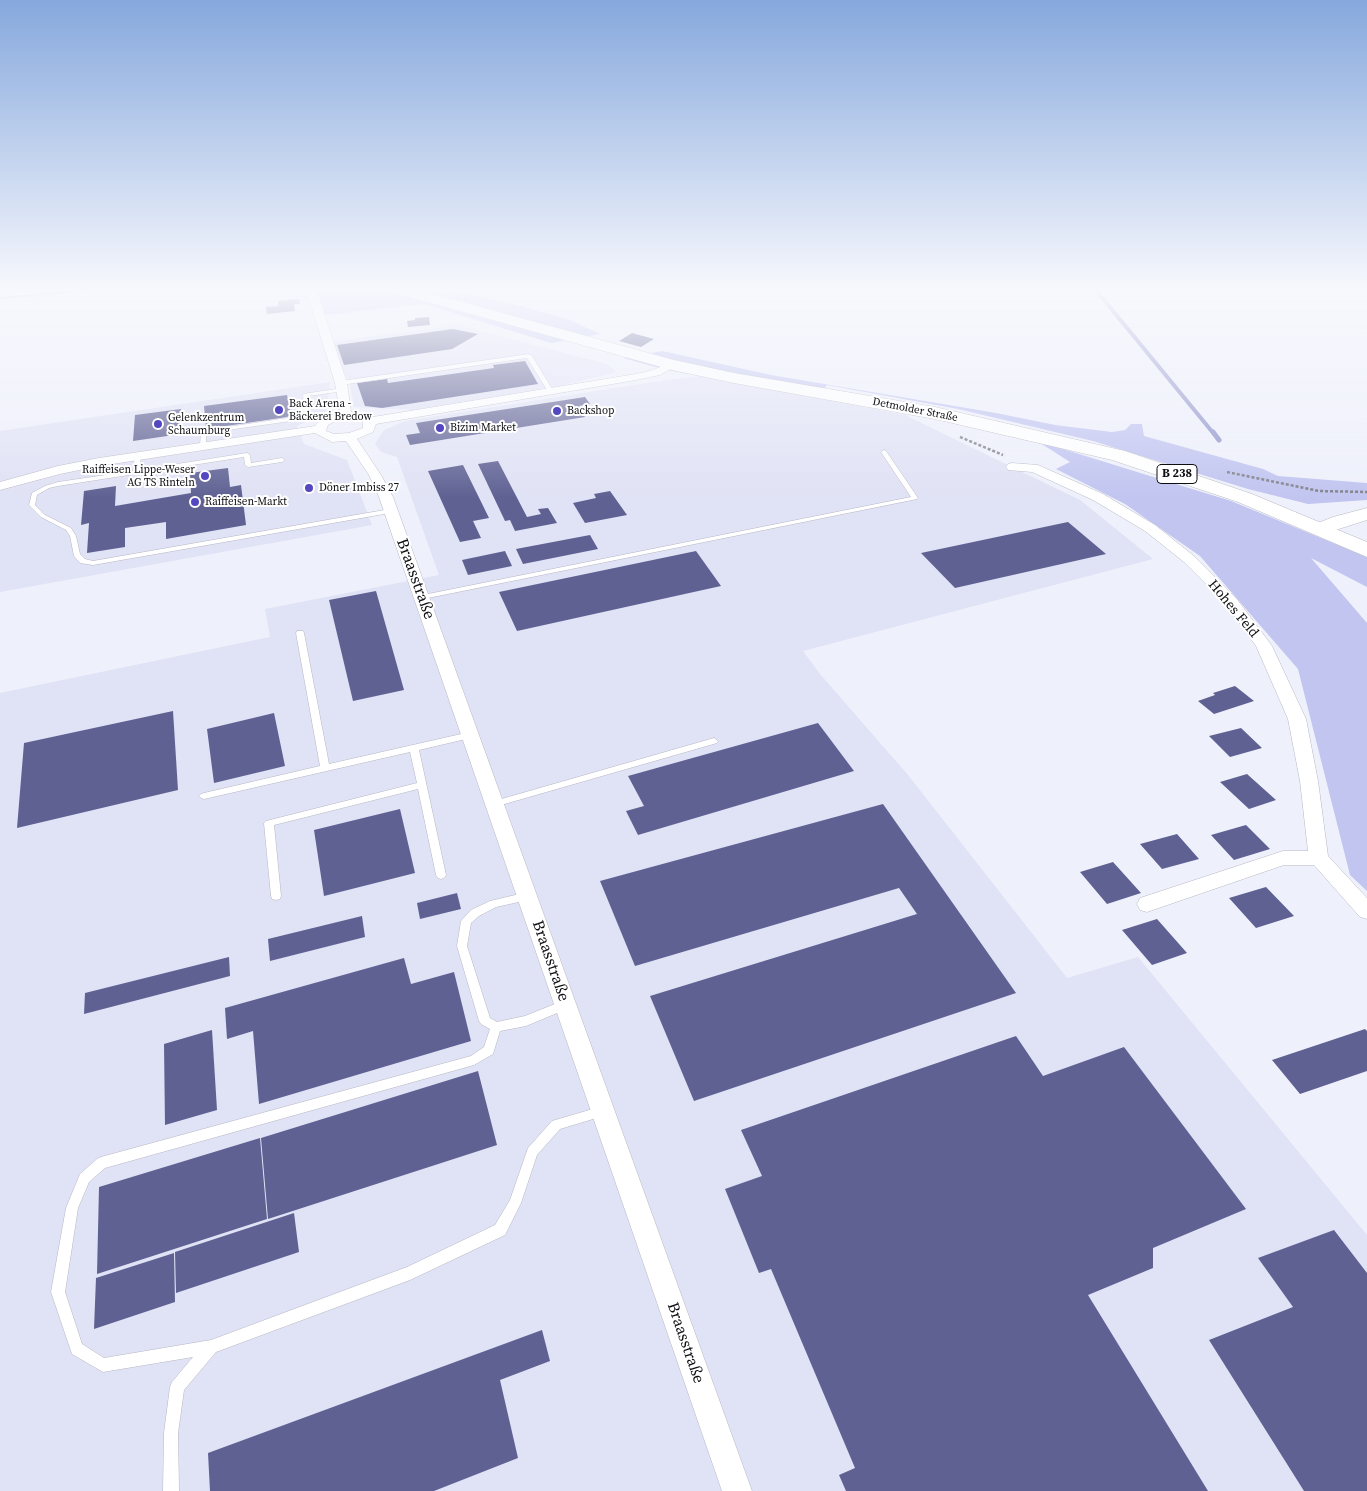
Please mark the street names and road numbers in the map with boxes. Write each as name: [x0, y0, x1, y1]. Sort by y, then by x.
street label: Detmolder Straße: [871, 395, 959, 425]
road number: B 238: [1157, 464, 1197, 484]
street label: Braasstraße: [392, 536, 438, 622]
street label: Hohes Feld: [1204, 577, 1262, 641]
street label: Braasstraße: [527, 918, 573, 1004]
street label: Braasstraße: [662, 1300, 708, 1386]

